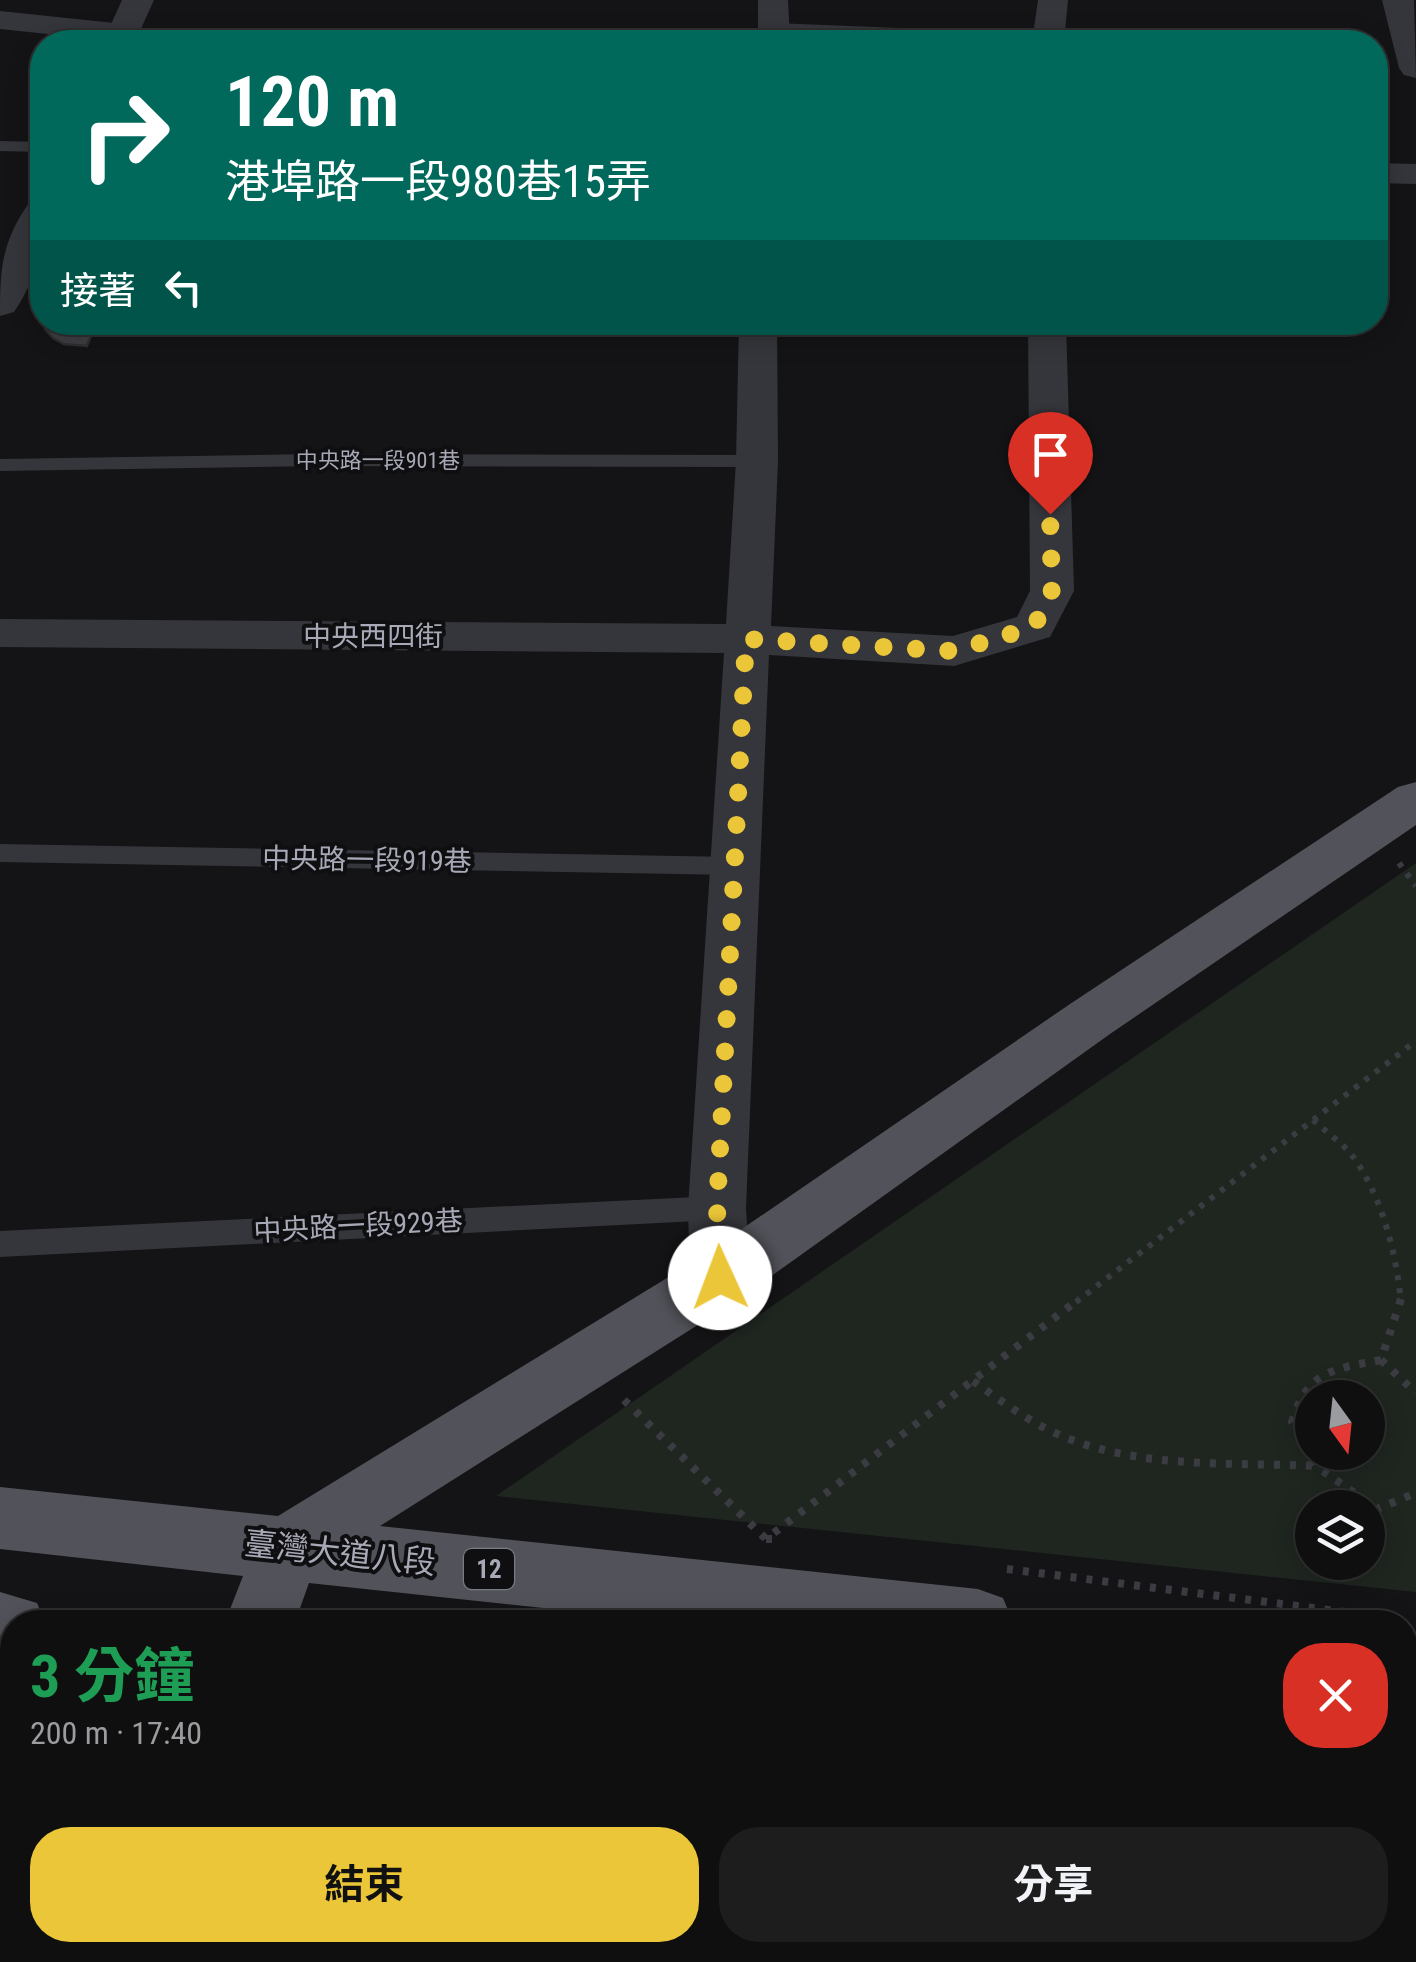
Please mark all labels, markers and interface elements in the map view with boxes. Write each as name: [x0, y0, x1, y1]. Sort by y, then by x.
text: 120 m: [225, 61, 399, 143]
icon: right: [60, 70, 190, 200]
text: 港埠路一段980巷15弄: [225, 155, 651, 208]
icon: left: [156, 260, 211, 315]
text: 接著: [60, 269, 136, 313]
pin: [1008, 412, 1093, 515]
icon: arrive: [1023, 427, 1078, 482]
street label: 中央路一段901巷: [296, 448, 460, 473]
street label: 中央西四街: [303, 620, 443, 653]
street label: 中央路一段919巷: [262, 842, 472, 878]
street label: 中央路一段929巷: [253, 1204, 463, 1248]
position arrow: [668, 1226, 772, 1330]
north arrow: [1295, 1380, 1385, 1470]
map controls: [1295, 1380, 1385, 1580]
button: layers: [1295, 1490, 1385, 1580]
street label: 臺灣大道八段: [243, 1524, 437, 1582]
road number: 12: [464, 1549, 514, 1589]
text: 3 分鐘: [30, 1641, 194, 1712]
button: close: [1283, 1643, 1388, 1748]
text: 200 m · 17:40: [30, 1714, 202, 1752]
button: 結束: [30, 1827, 699, 1942]
button: 分享: [719, 1827, 1388, 1942]

